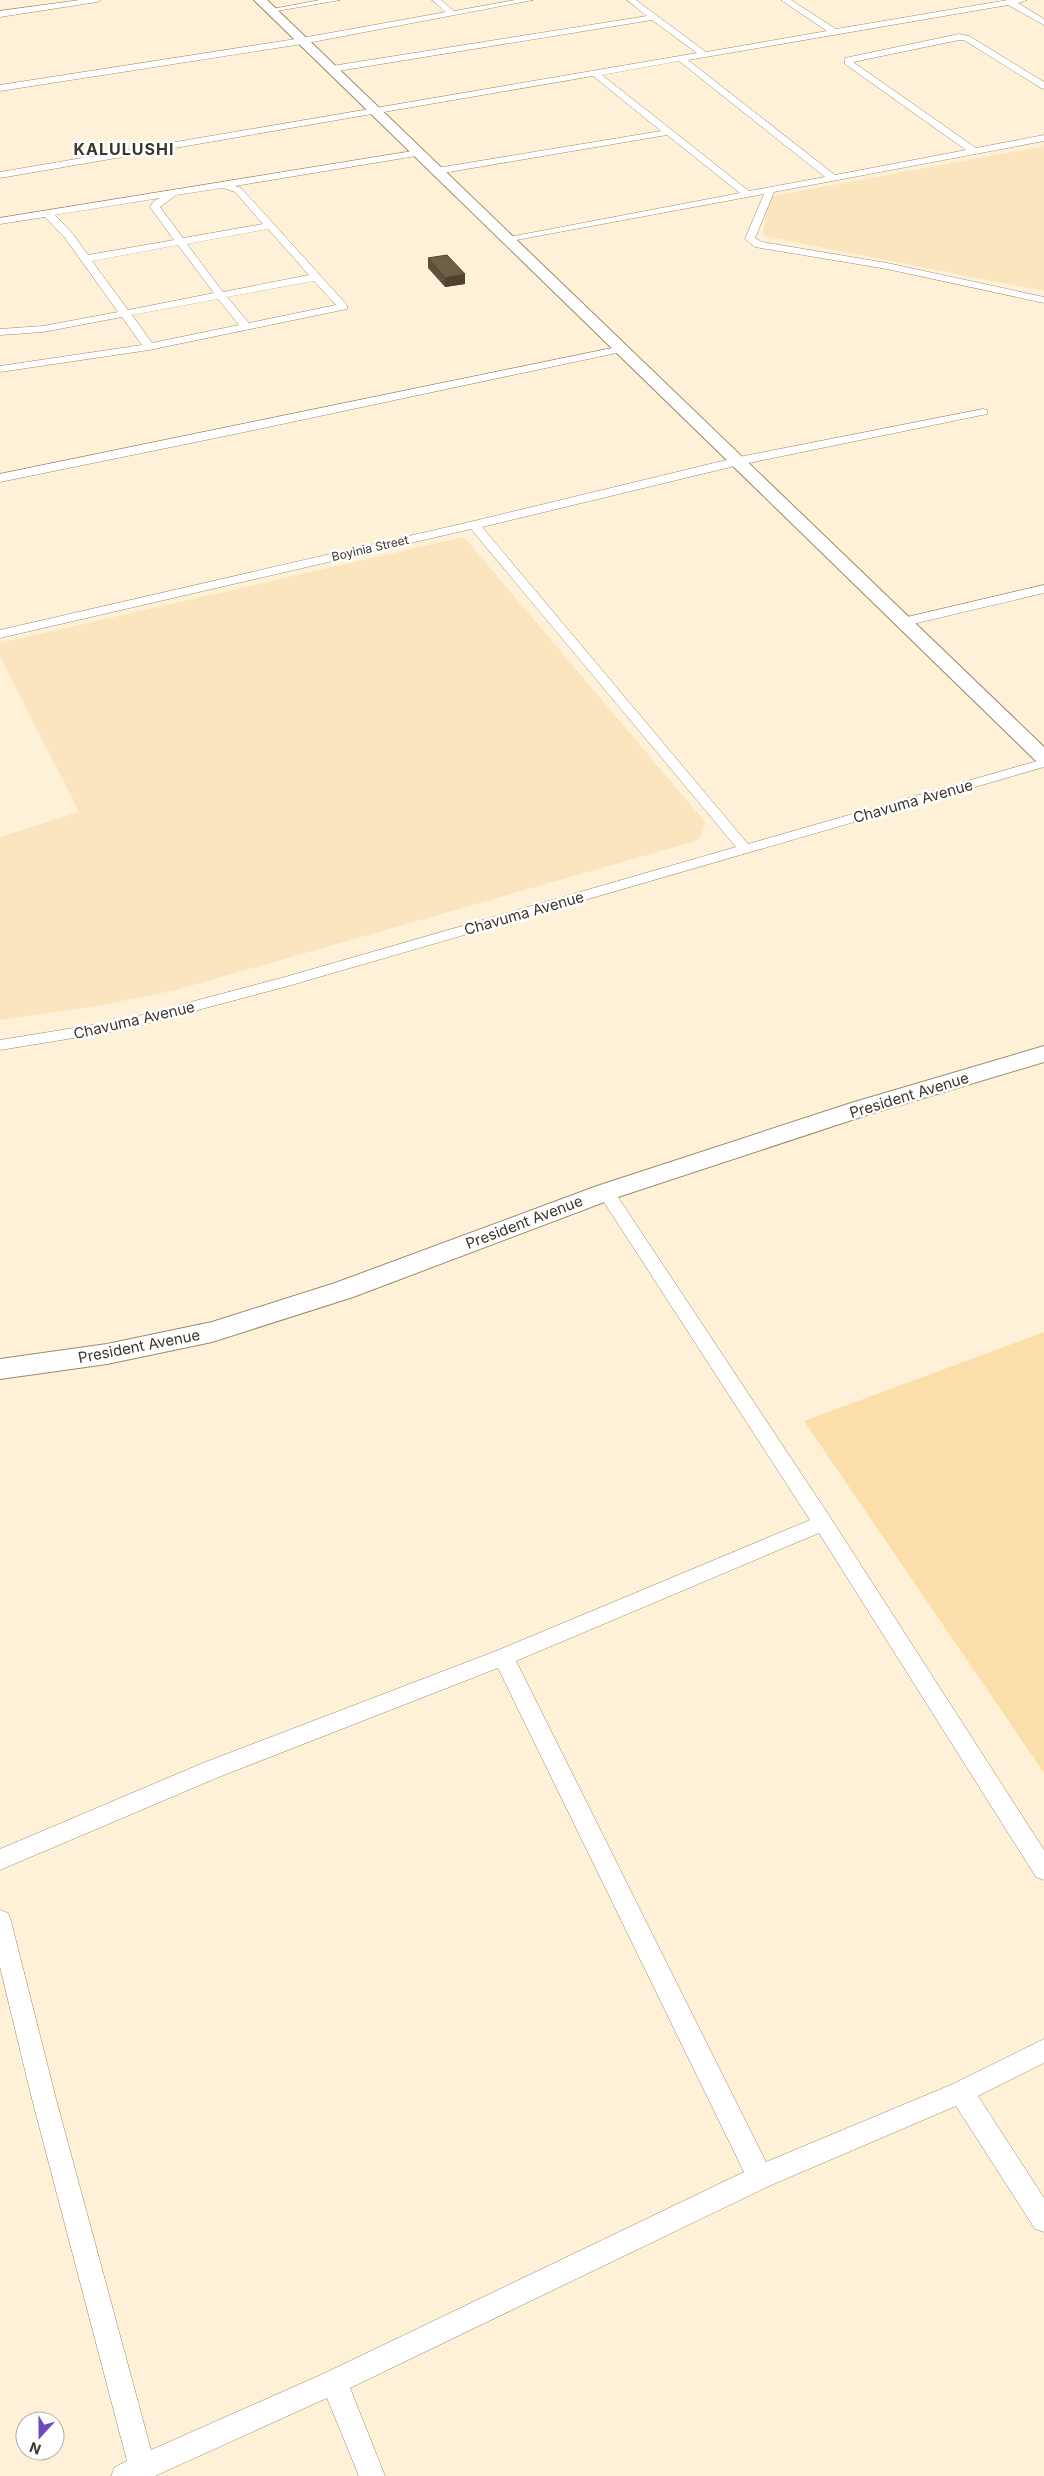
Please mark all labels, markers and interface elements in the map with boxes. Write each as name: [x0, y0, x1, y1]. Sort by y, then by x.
district label: KALULUSHI: [74, 139, 174, 159]
street label: Boyinia Street: [330, 532, 410, 564]
street label: Chavuma Avenue: [851, 775, 975, 827]
street label: Chavuma Avenue: [462, 887, 586, 939]
street label: Chavuma Avenue: [72, 997, 196, 1043]
street label: President Avenue: [847, 1068, 971, 1122]
street label: President Avenue: [463, 1191, 585, 1253]
street label: President Avenue: [76, 1325, 202, 1367]
north arrow: [15, 2411, 65, 2461]
text: N: [27, 2439, 43, 2458]

